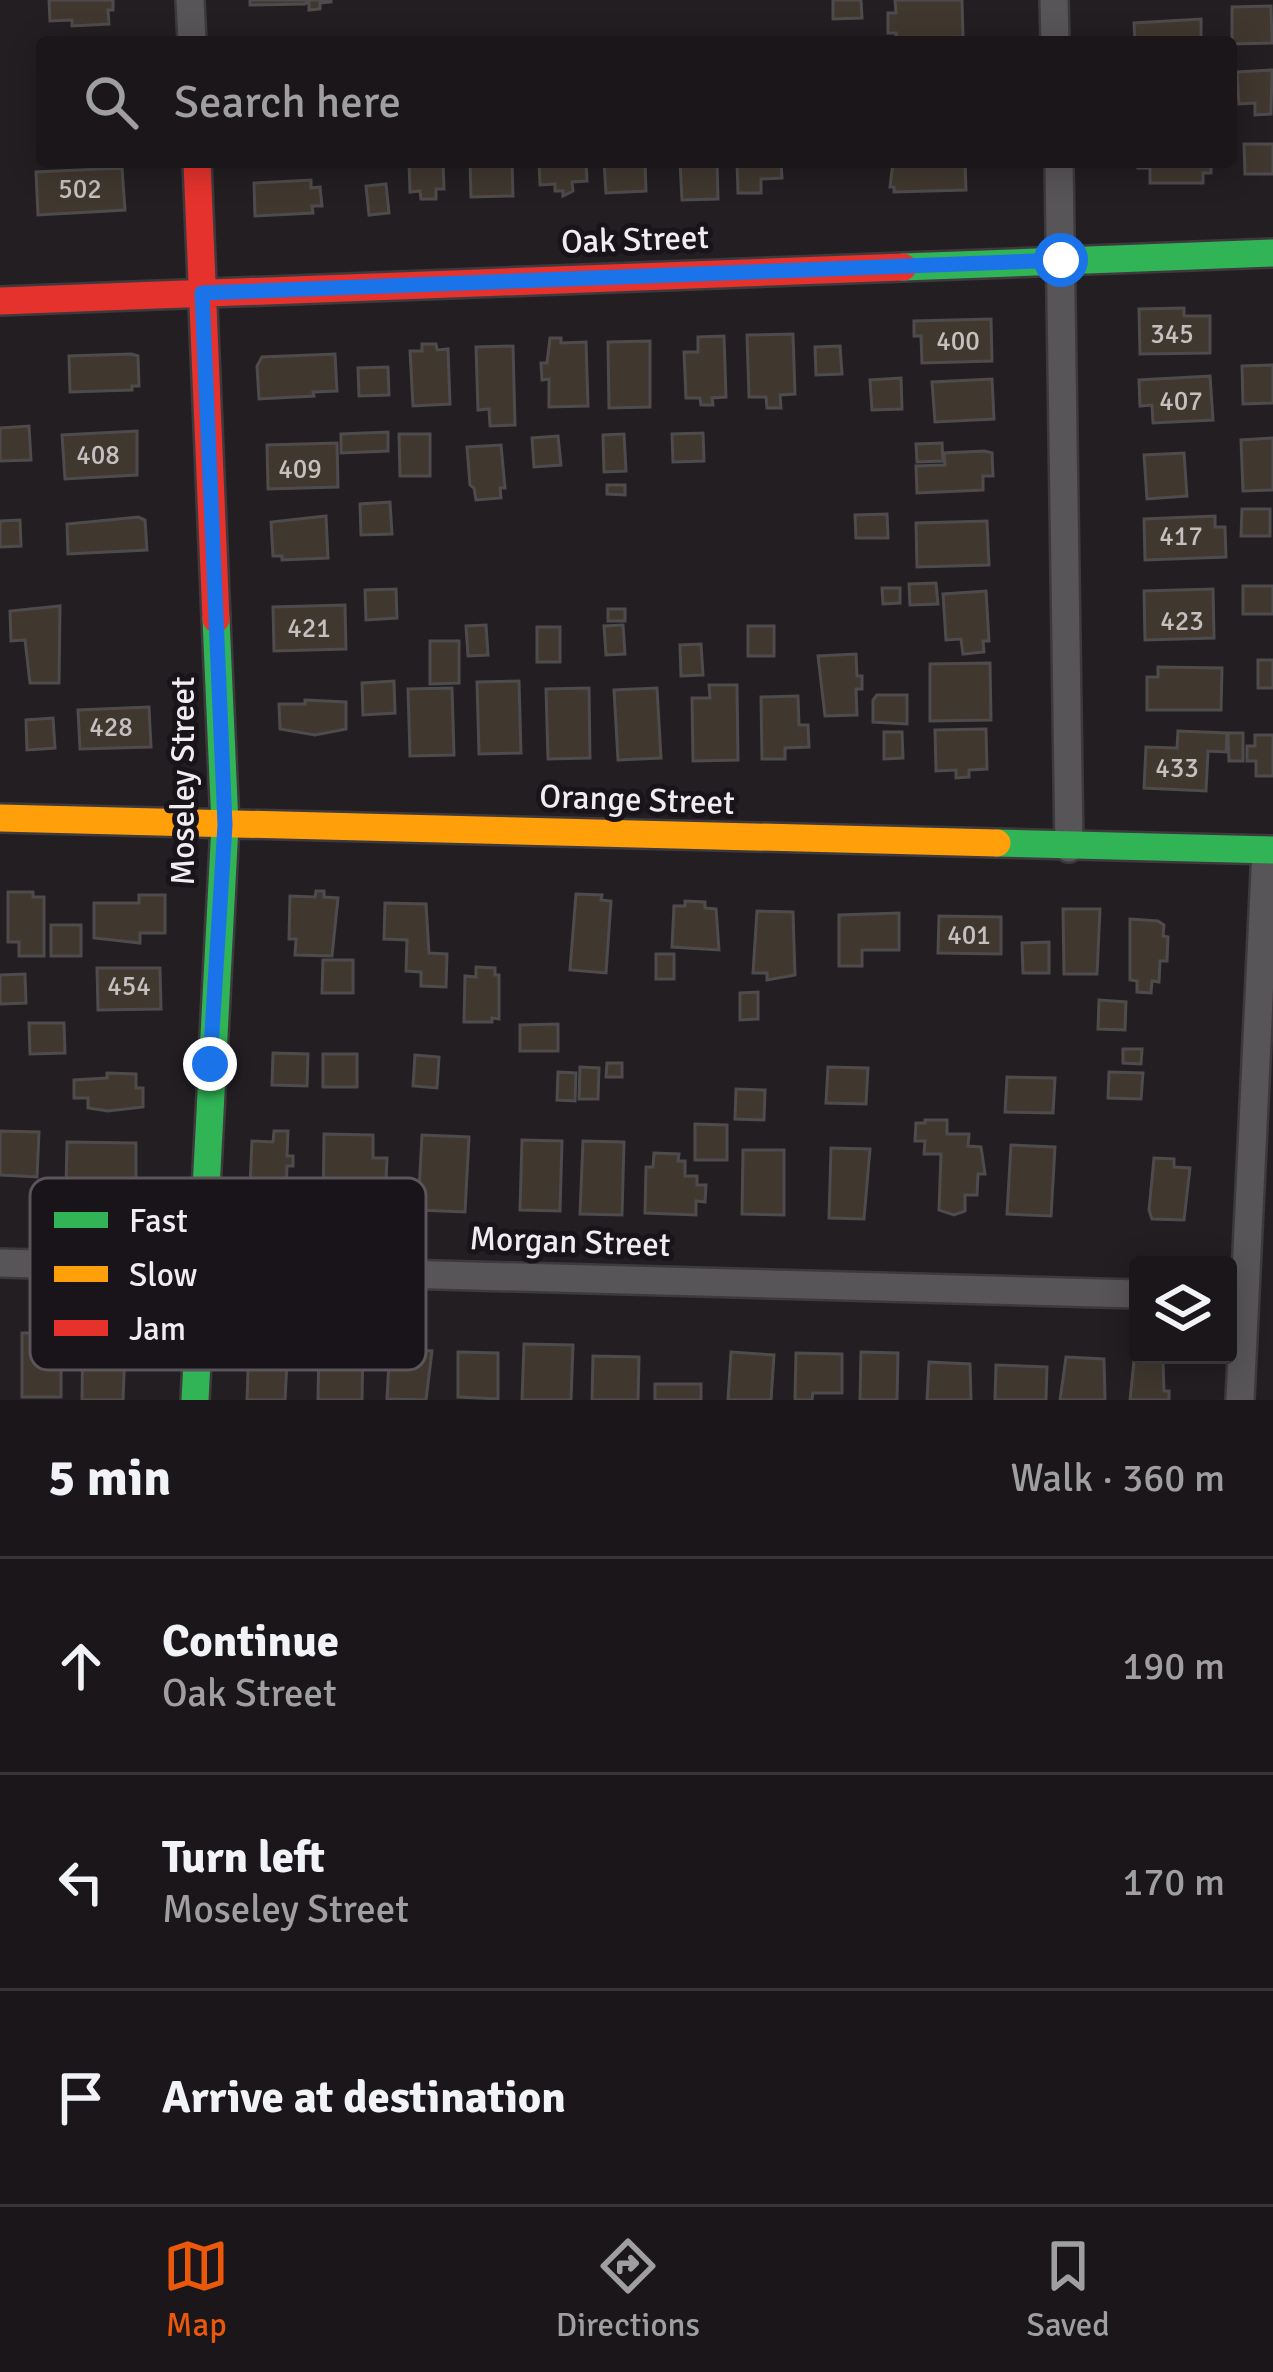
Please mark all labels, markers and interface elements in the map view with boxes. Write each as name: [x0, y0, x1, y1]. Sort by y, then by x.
search box: [36, 36, 1237, 168]
icon: search: [78, 69, 144, 135]
text: Search here: [174, 75, 401, 130]
house number: 502: [58, 173, 102, 206]
street label: Oak Street: [560, 217, 710, 263]
route start: [1034, 233, 1088, 287]
house number: 345: [1150, 318, 1194, 351]
house number: 400: [936, 325, 980, 358]
house number: 407: [1159, 385, 1203, 418]
house number: 408: [76, 439, 120, 472]
house number: 409: [278, 453, 322, 486]
house number: 417: [1159, 520, 1203, 553]
house number: 423: [1160, 605, 1204, 638]
house number: 421: [287, 612, 331, 645]
street label: Moseley Street: [163, 677, 204, 885]
house number: 428: [89, 711, 133, 744]
house number: 433: [1155, 752, 1199, 785]
street label: Orange Street: [539, 776, 735, 824]
house number: 401: [947, 919, 991, 952]
house number: 454: [107, 970, 151, 1003]
route end: [183, 1037, 237, 1091]
legend: [30, 1178, 426, 1370]
text: Fast: [129, 1201, 188, 1242]
street label: Morgan Street: [469, 1218, 671, 1266]
text: Slow: [129, 1255, 198, 1296]
map controls: [1129, 1256, 1237, 1364]
button: layers: [1129, 1256, 1237, 1364]
text: Jam: [129, 1309, 186, 1350]
text: 5 min: [48, 1447, 171, 1510]
text: Walk · 360 m: [1011, 1454, 1225, 1502]
text: Continue: [162, 1614, 339, 1669]
icon: ahead: [48, 1633, 114, 1699]
text: 190 m: [1122, 1642, 1225, 1690]
text: Oak Street: [162, 1669, 337, 1717]
text: Turn left: [162, 1830, 325, 1885]
icon: left: [48, 1849, 114, 1915]
text: 170 m: [1122, 1858, 1225, 1906]
text: Moseley Street: [162, 1885, 409, 1933]
icon: arrive: [48, 2065, 114, 2131]
text: Arrive at destination: [162, 2070, 566, 2125]
tab: Map: [163, 2233, 229, 2346]
tab: Directions: [556, 2233, 700, 2346]
tab: Saved: [1027, 2233, 1110, 2346]

